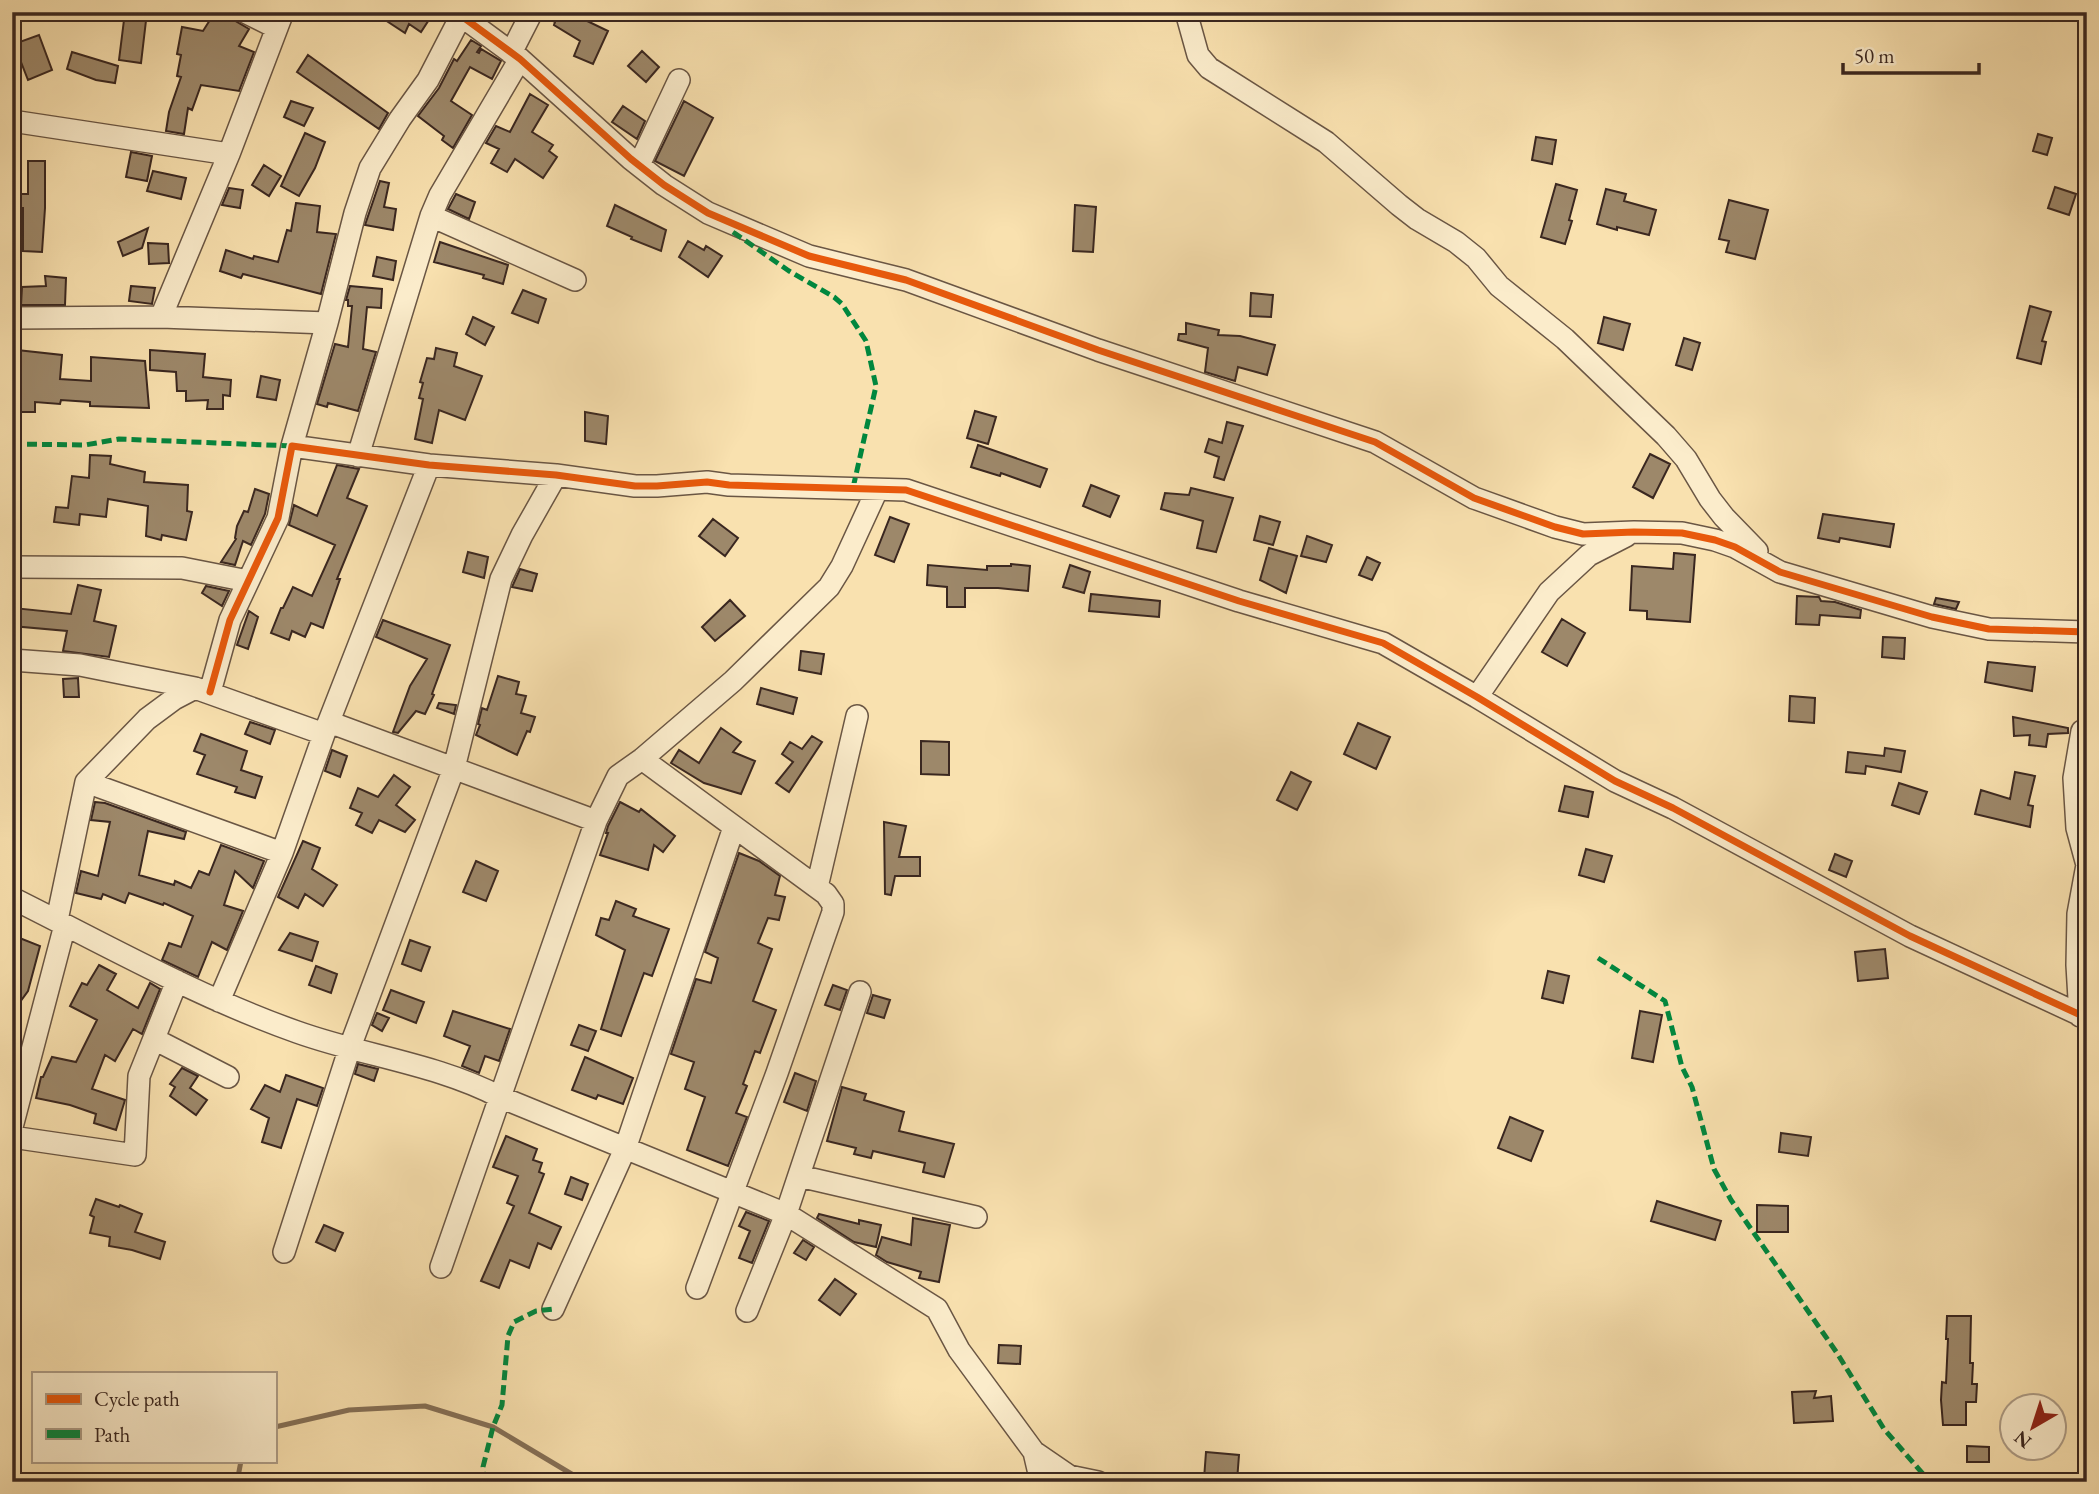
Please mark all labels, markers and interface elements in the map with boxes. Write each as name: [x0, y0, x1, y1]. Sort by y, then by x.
scale bar: [1843, 32, 1980, 76]
text: 50 m: [1854, 42, 1895, 69]
legend: [32, 1372, 276, 1462]
text: Cycle path: [94, 1385, 180, 1412]
north arrow: [1997, 1392, 2068, 1462]
text: Path: [94, 1421, 131, 1448]
text: N: [2008, 1425, 2036, 1454]

